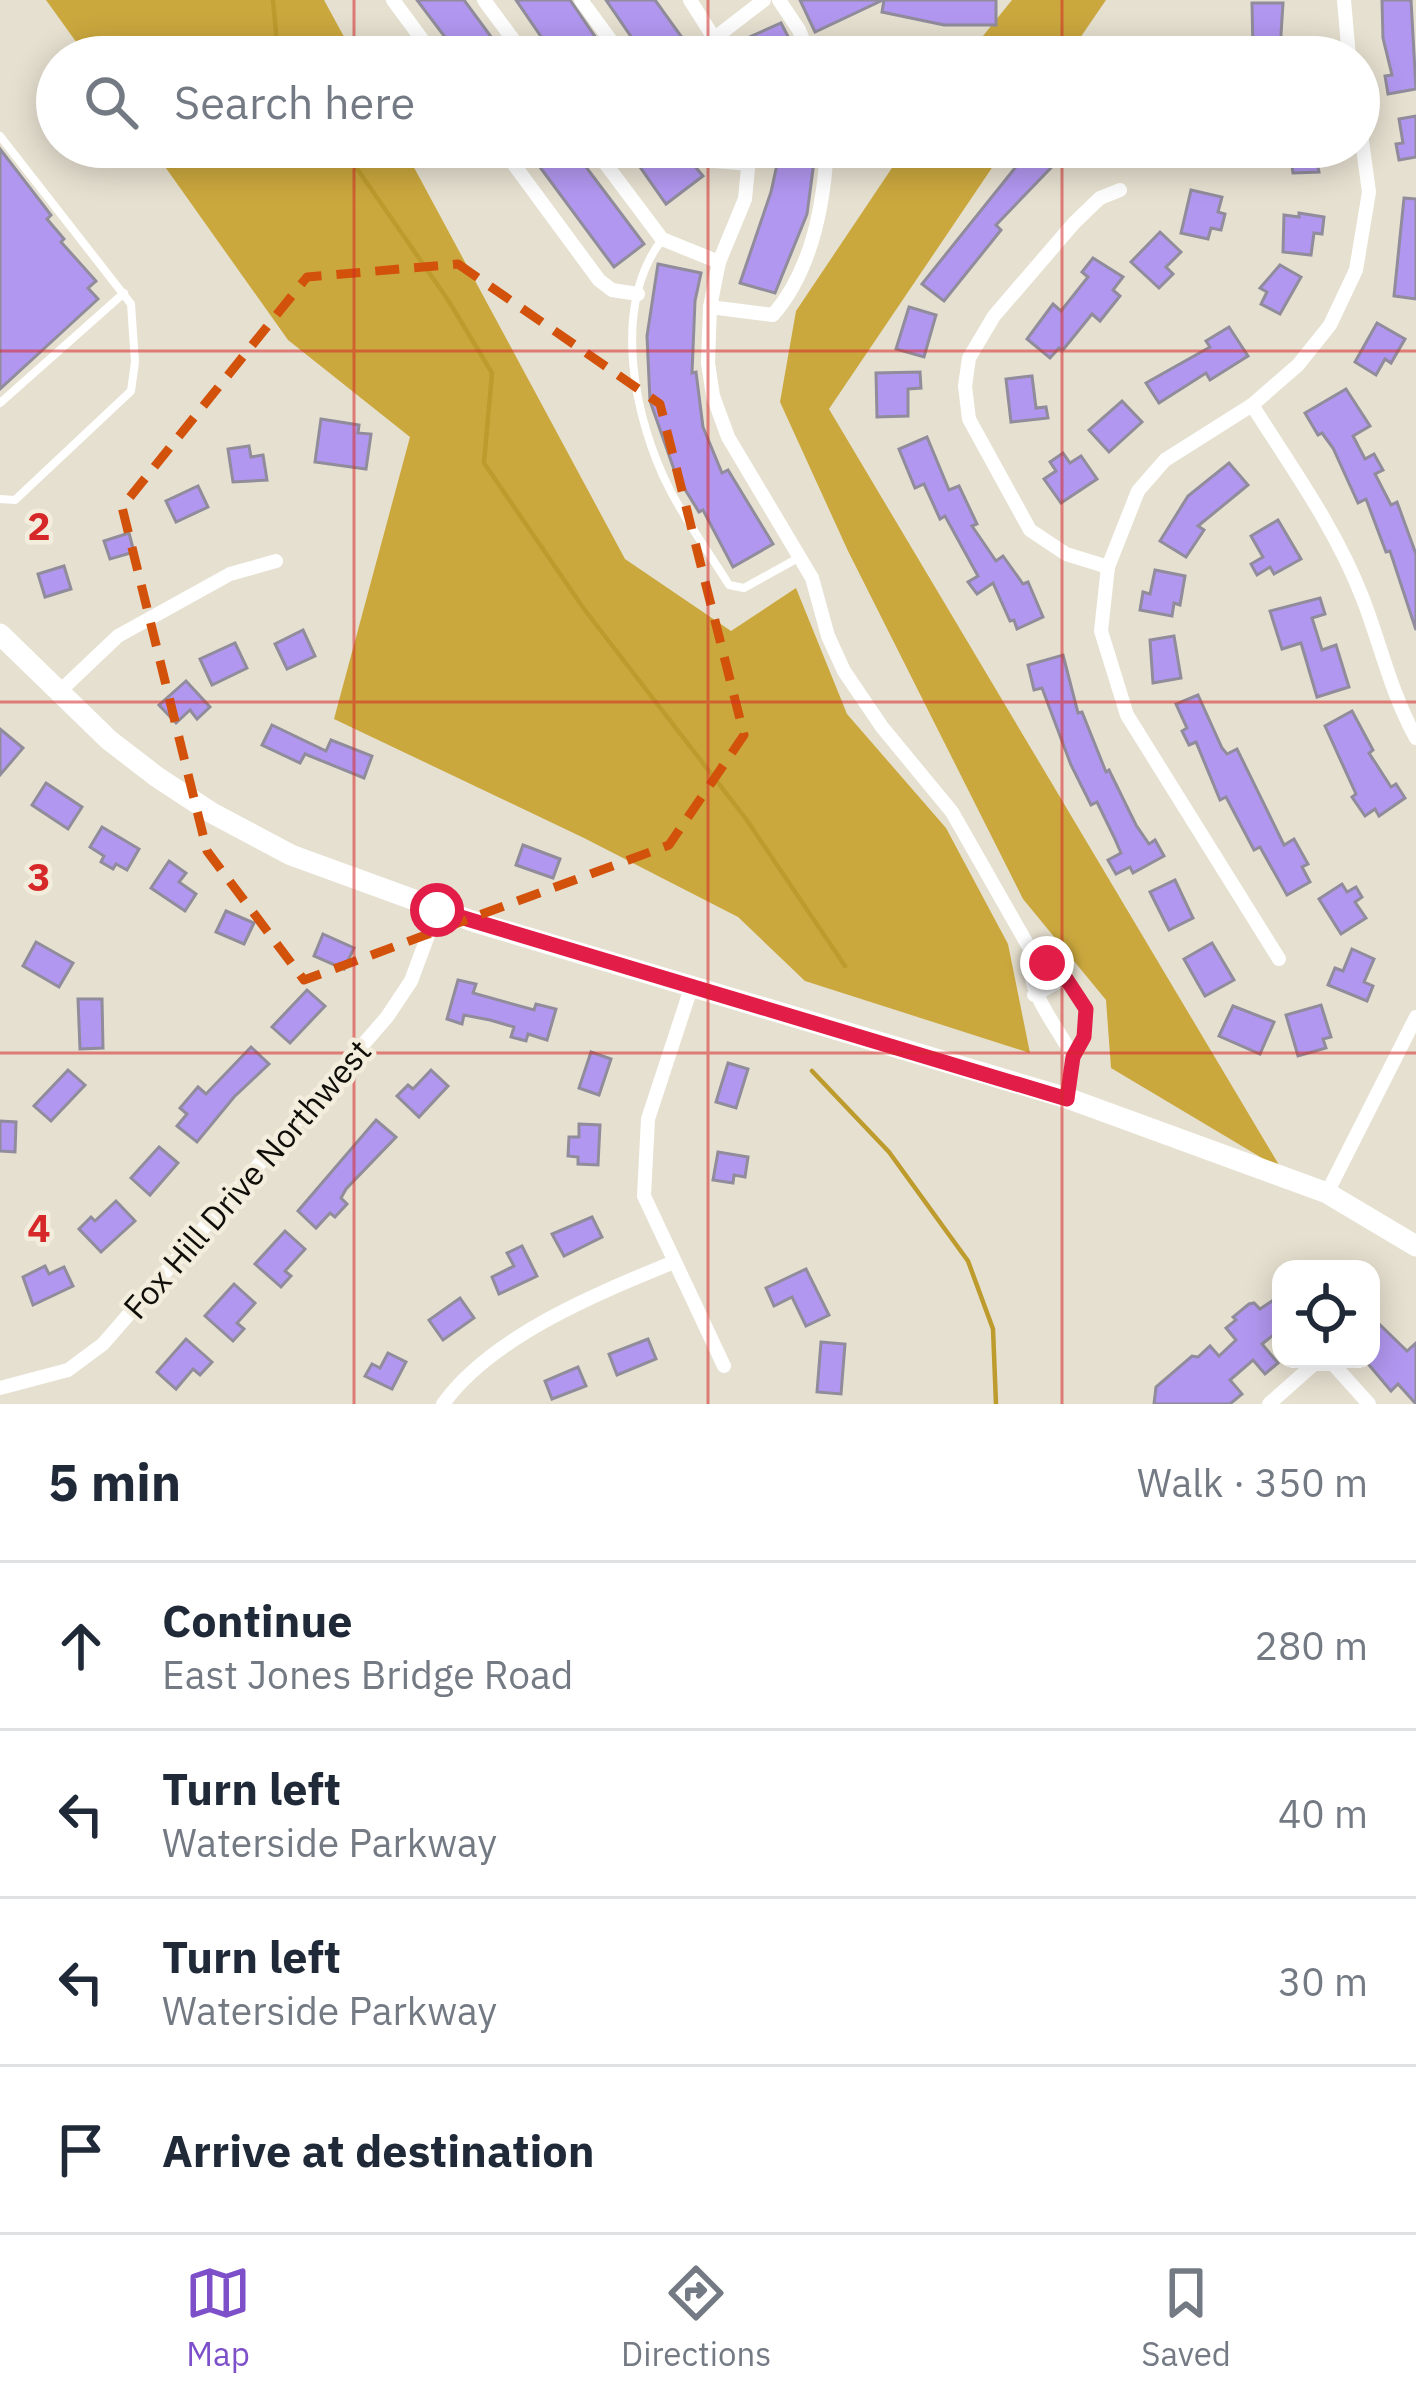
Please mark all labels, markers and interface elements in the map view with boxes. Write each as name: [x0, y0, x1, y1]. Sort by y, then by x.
search box: [36, 36, 1380, 168]
icon: search: [78, 69, 144, 135]
text: Search here: [174, 73, 415, 131]
text: 2: [27, 500, 51, 551]
text: 3: [27, 851, 51, 902]
route start: [410, 883, 464, 937]
route end: [1020, 936, 1074, 990]
street label: Fox Hill Drive Northwest: [113, 1030, 380, 1327]
text: 4: [27, 1202, 51, 1253]
map controls: [1272, 1260, 1380, 1368]
button: locate: [1272, 1260, 1380, 1368]
text: 5 min: [48, 1449, 181, 1515]
text: Walk · 350 m: [1137, 1457, 1368, 1508]
text: Continue: [162, 1591, 353, 1649]
icon: ahead: [48, 1613, 114, 1679]
text: 280 m: [1255, 1620, 1368, 1671]
text: East Jones Bridge Road: [162, 1649, 573, 1700]
text: Turn left: [162, 1759, 341, 1817]
icon: left: [48, 1781, 114, 1847]
text: 40 m: [1278, 1788, 1368, 1839]
text: Waterside Parkway: [162, 1817, 497, 1868]
text: Turn left: [162, 1927, 341, 1985]
icon: left: [48, 1949, 114, 2015]
text: 30 m: [1278, 1956, 1368, 2007]
text: Waterside Parkway: [162, 1985, 497, 2036]
icon: arrive: [48, 2117, 114, 2183]
text: Arrive at destination: [162, 2121, 595, 2179]
tab: Map: [185, 2260, 251, 2375]
tab: Directions: [621, 2260, 771, 2375]
tab: Saved: [1141, 2260, 1231, 2375]

